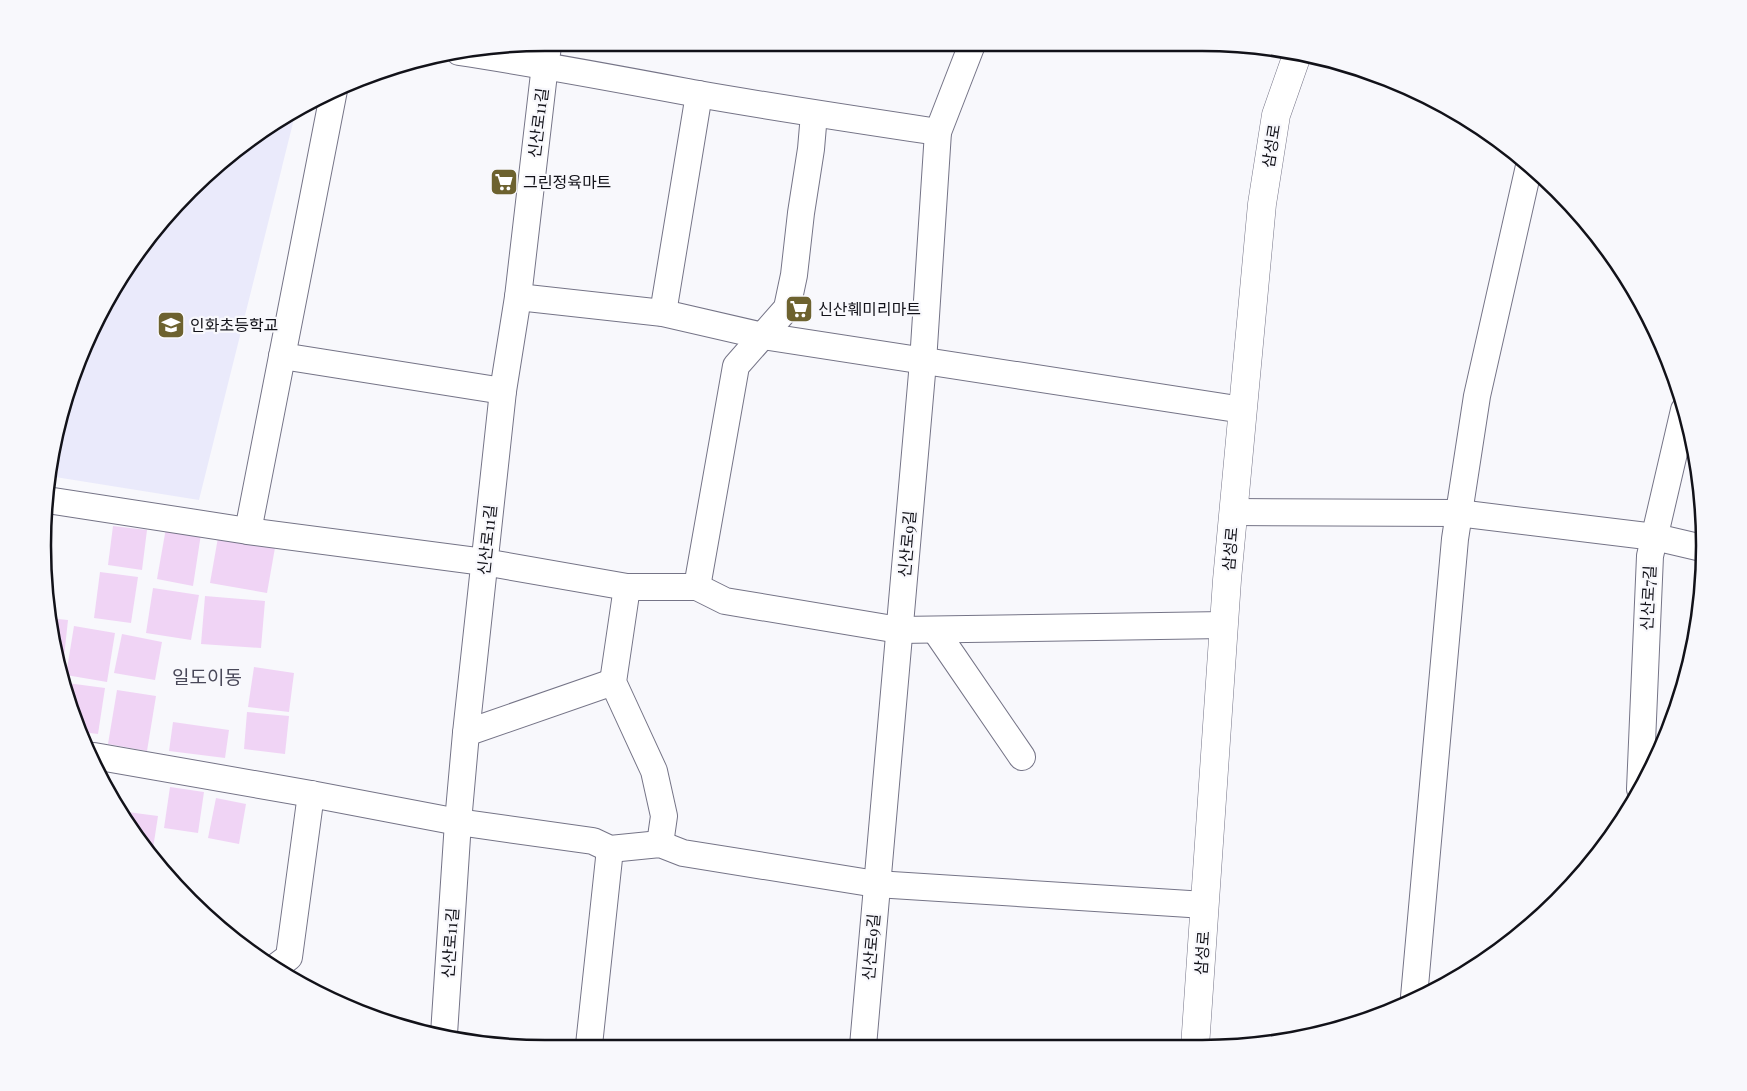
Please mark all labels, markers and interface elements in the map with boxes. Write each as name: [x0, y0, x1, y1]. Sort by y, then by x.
street label: 신산로11길: [523, 87, 552, 159]
street label: 삼성로: [1257, 122, 1284, 169]
supermarket icon: 그린정육마트: [489, 167, 519, 197]
place label: 그린정육마트: [523, 171, 611, 192]
supermarket icon: 신산훼미리마트: [784, 294, 814, 324]
place label: 신산훼미리마트: [818, 298, 921, 319]
school or university icon: 인화초등학교: [156, 310, 186, 340]
place label: 인화초등학교: [190, 314, 278, 335]
street label: 신산로11길: [472, 504, 501, 576]
street label: 신산로9길: [893, 510, 920, 578]
street label: 삼성로: [1217, 526, 1242, 572]
street label: 신산로7길: [1635, 565, 1660, 631]
district label: 일도이동: [172, 663, 242, 689]
street label: 신산로11길: [437, 907, 462, 979]
street label: 신산로9길: [857, 913, 884, 981]
street label: 삼성로: [1189, 930, 1214, 976]

